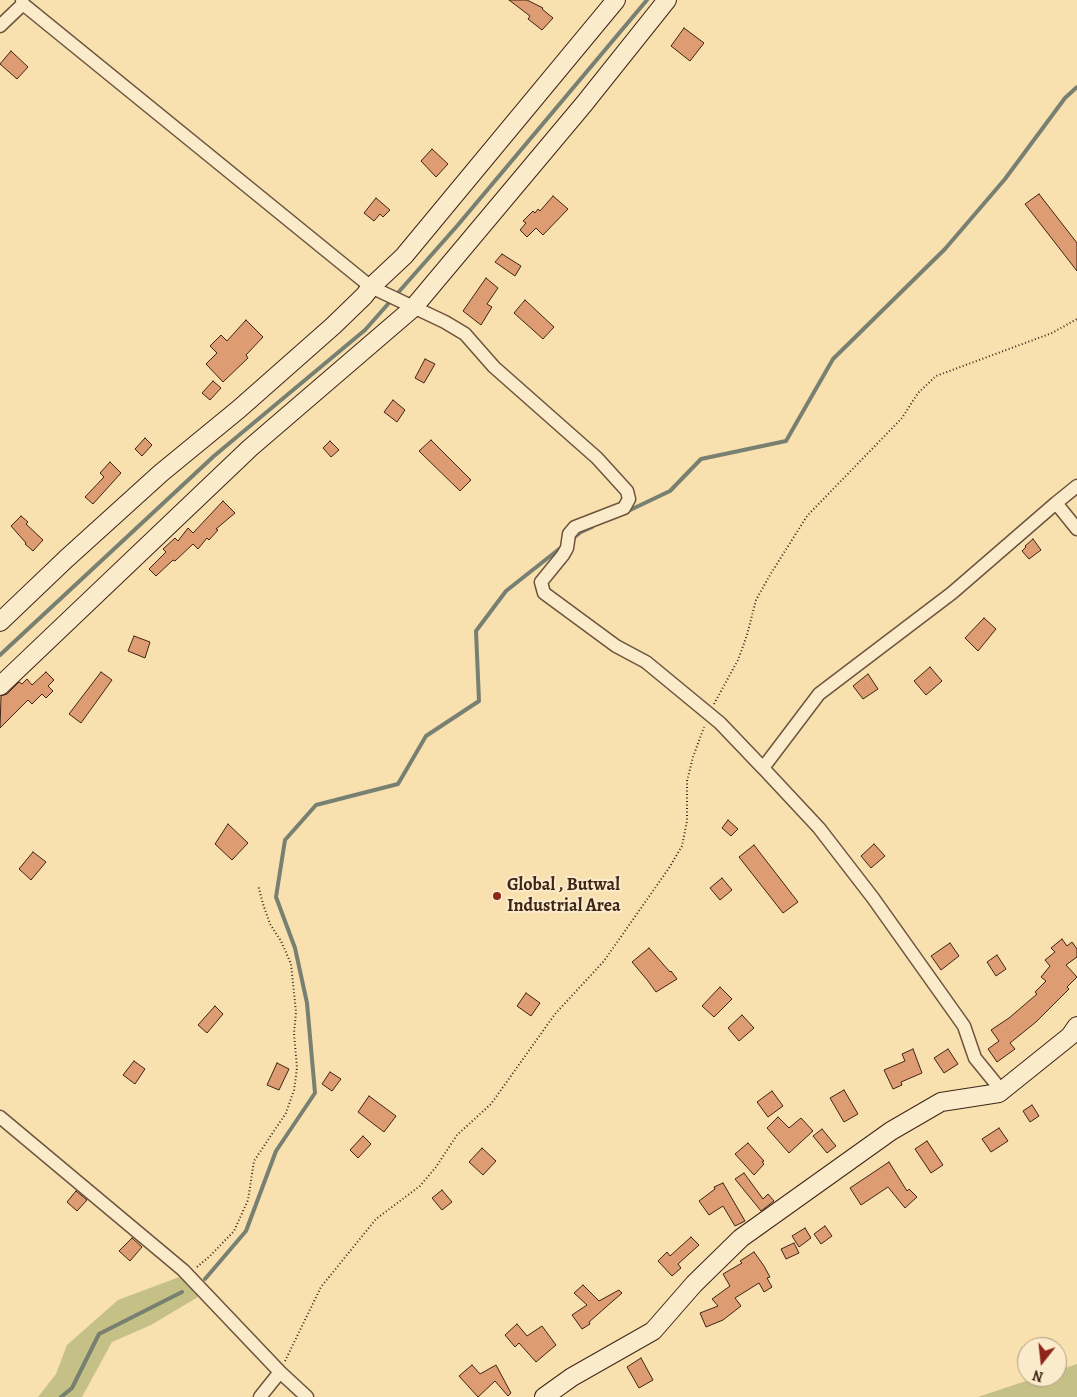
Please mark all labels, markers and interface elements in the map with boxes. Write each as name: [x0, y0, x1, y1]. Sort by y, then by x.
place label: Global , Butwal Industrial Area: [507, 875, 621, 918]
marker: Global , Butwal Industrial Area: [491, 890, 503, 902]
north arrow: [1017, 1337, 1067, 1387]
text: N: [1030, 1365, 1046, 1386]

